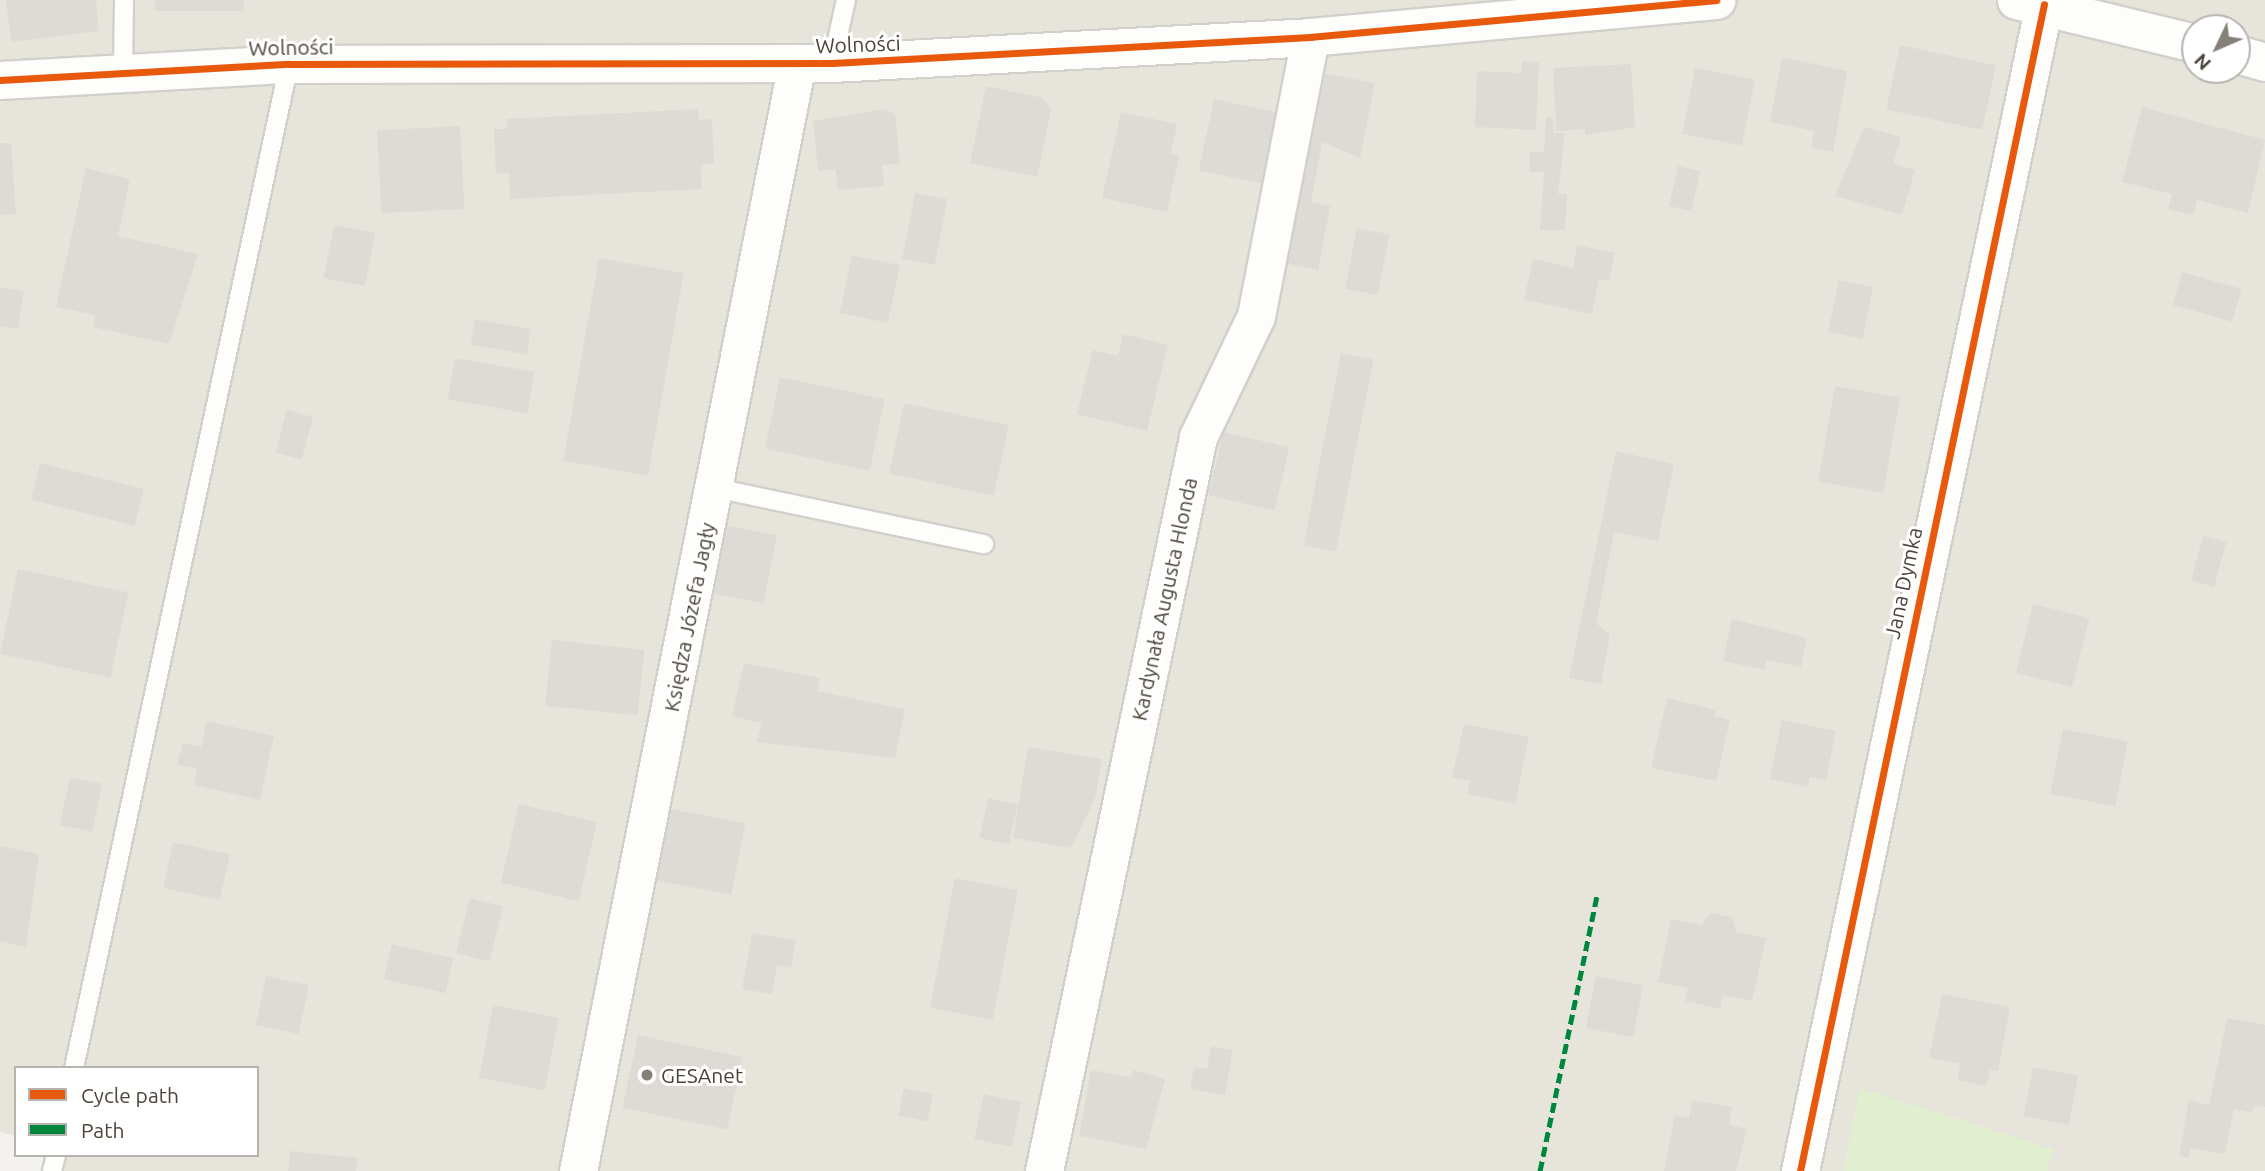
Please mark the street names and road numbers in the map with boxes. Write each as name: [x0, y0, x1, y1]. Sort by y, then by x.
street label: Wolności: [815, 30, 901, 58]
street label: Wolności: [248, 34, 334, 60]
street label: Kardynała Augusta Hlonda: [1126, 475, 1202, 723]
street label: Księdza Józefa Jagły: [658, 520, 720, 714]
street label: Jana Dymka: [1879, 525, 1927, 641]

